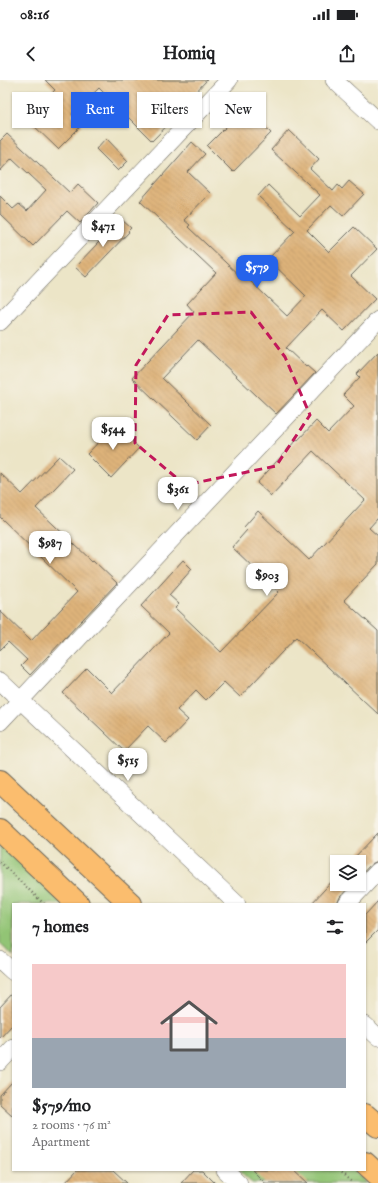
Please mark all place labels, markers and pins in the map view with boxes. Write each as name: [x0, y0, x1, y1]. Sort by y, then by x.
pin: $471: [79, 214, 127, 248]
pin: $579: [233, 255, 281, 289]
pin: $544: [89, 417, 137, 451]
pin: $361: [154, 477, 202, 511]
pin: $987: [26, 531, 74, 565]
pin: $903: [243, 563, 291, 597]
pin: $515: [104, 748, 152, 782]

